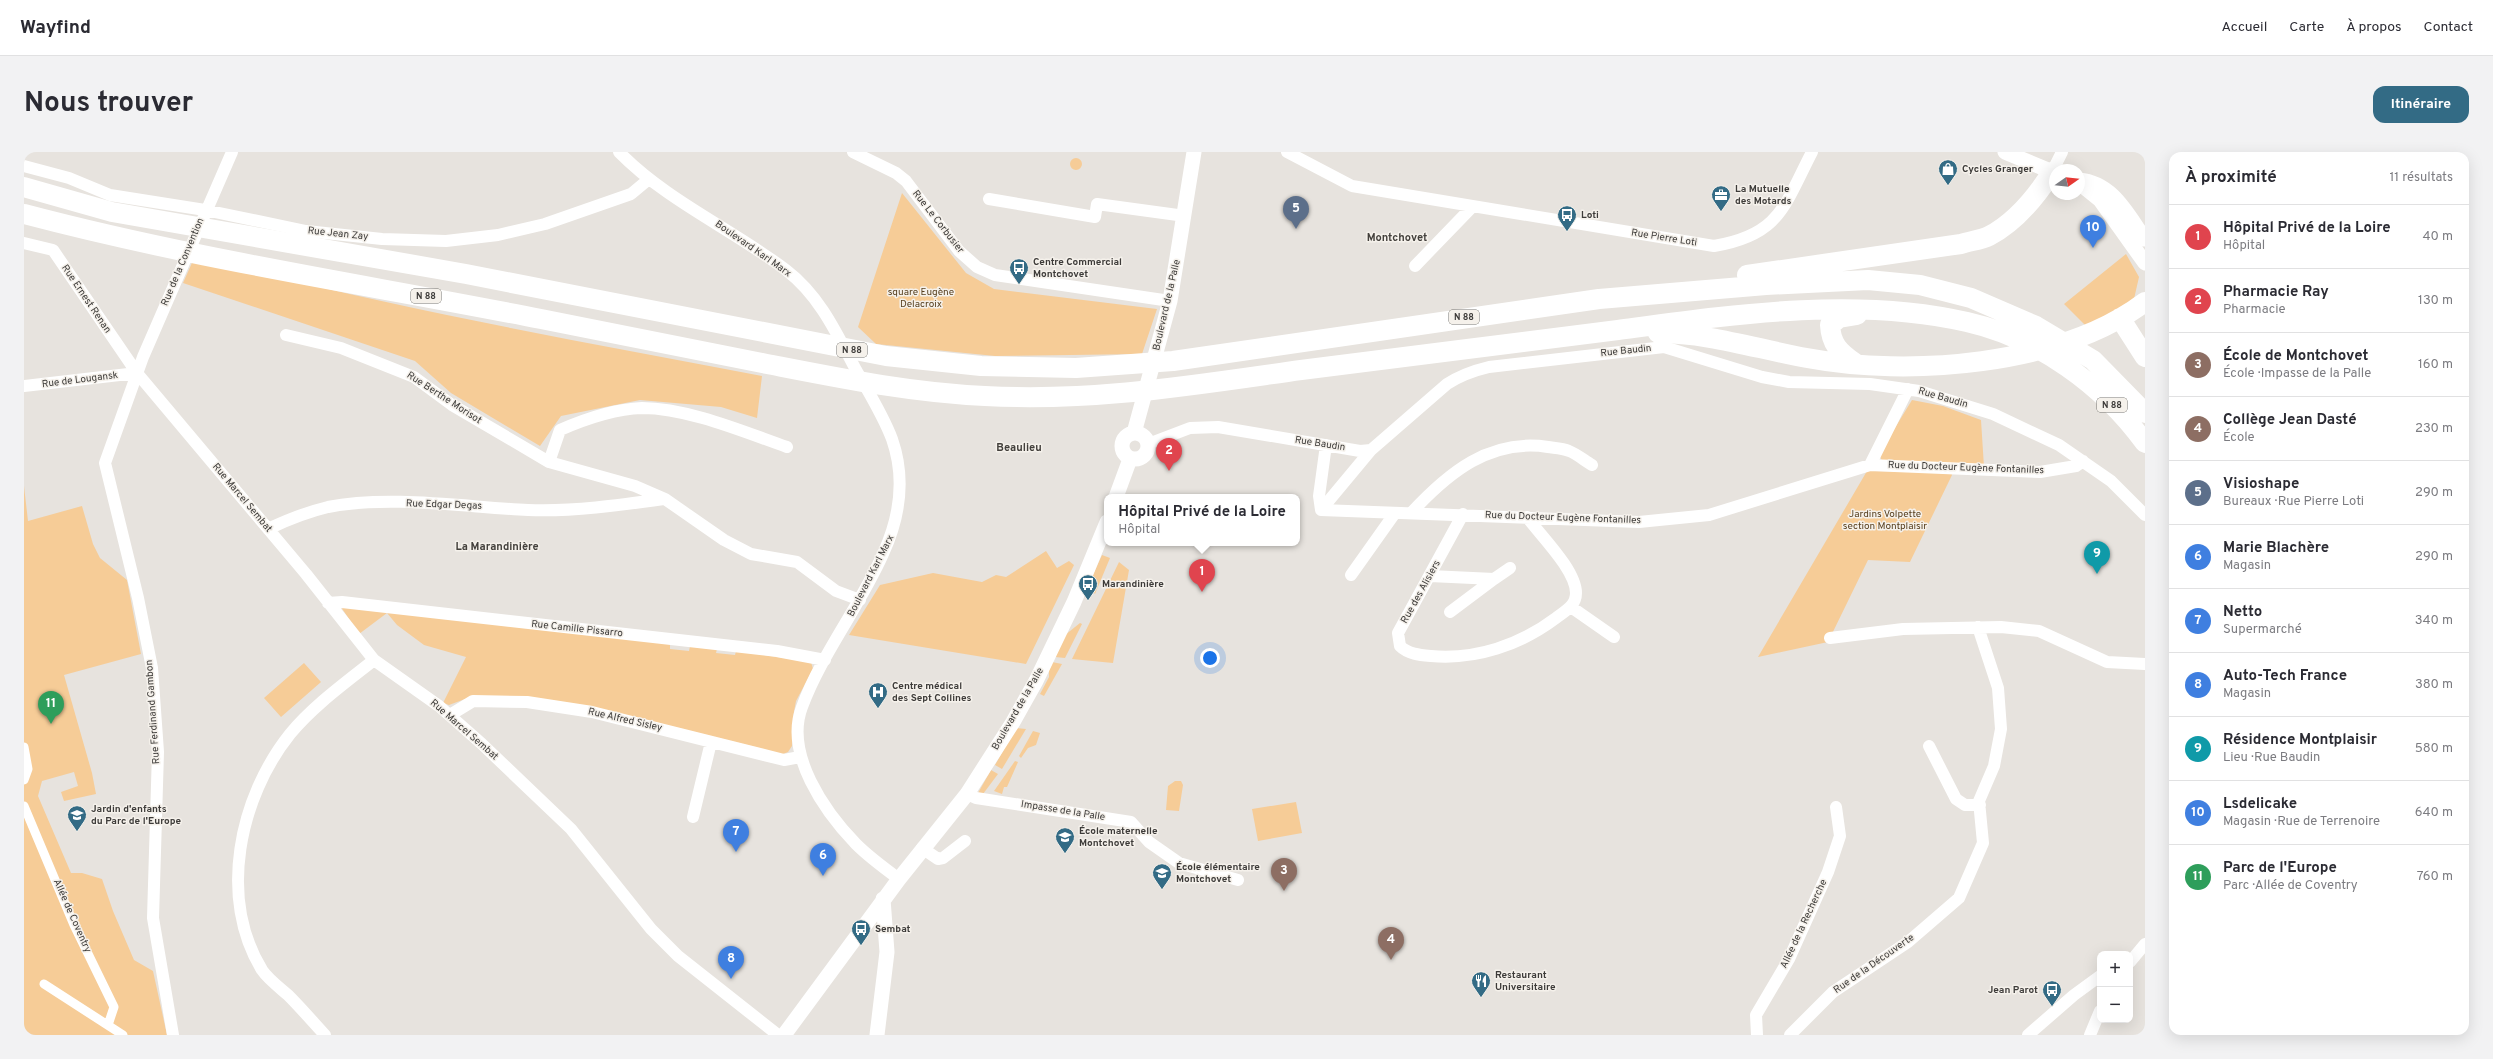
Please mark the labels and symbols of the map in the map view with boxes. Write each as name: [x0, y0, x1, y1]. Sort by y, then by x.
shop icon: Cycles Granger: [1937, 158, 1959, 186]
place label: Cycles Granger: [1962, 163, 2034, 176]
north arrow: [2049, 164, 2085, 200]
place label: La Mutuelle des Motards: [1735, 183, 1792, 208]
office icon: La Mutuelle des Motards: [1710, 184, 1732, 212]
street label: Rue Le Corbusier: [909, 188, 967, 256]
pin: 5: [1283, 196, 1309, 229]
bus stop icon: Loti: [1556, 204, 1578, 232]
place label: Loti: [1581, 209, 1599, 222]
pin: 10: [2080, 215, 2106, 248]
street label: Rue de la Convention: [159, 216, 207, 308]
street label: Boulevard Karl Marx: [712, 218, 794, 280]
street label: Rue Jean Zay: [307, 224, 369, 244]
street label: Rue Pierre Loti: [1630, 226, 1698, 250]
district label: Montchovet: [1367, 231, 1427, 245]
place label: Centre Commercial Montchovet: [1033, 256, 1122, 281]
bus stop icon: Centre Commercial Montchovet: [1008, 257, 1030, 285]
street label: Boulevard de la Palle: [1150, 258, 1184, 352]
street label: Rue Ernest Renan: [58, 262, 114, 336]
park label: square Eugène Delacroix: [888, 286, 954, 311]
road number: N 88: [411, 289, 441, 303]
road number: N 88: [1449, 310, 1479, 324]
street label: Rue Baudin: [1600, 342, 1652, 360]
road number: N 88: [837, 343, 867, 357]
street label: Rue de Lougansk: [41, 369, 119, 391]
street label: Rue Berthe Morisot: [404, 369, 484, 427]
street label: Rue Baudin: [1917, 385, 1969, 411]
road number: N 88: [2097, 398, 2127, 412]
street label: Rue Baudin: [1294, 434, 1346, 454]
pin: 2: [1156, 438, 1182, 471]
district label: Beaulieu: [996, 441, 1042, 455]
street label: Rue du Docteur Eugène Fontanilles: [1888, 459, 2045, 477]
street label: Rue Marcel Sembat: [209, 461, 275, 535]
street label: Rue Edgar Degas: [406, 497, 483, 513]
park label: Jardins Volpette section Montplaisir: [1843, 508, 1927, 533]
street label: Rue du Docteur Eugène Fontanilles: [1485, 509, 1642, 527]
street label: Boulevard Karl Marx: [845, 533, 897, 619]
district label: La Marandinière: [455, 540, 539, 554]
pin: 9: [2084, 541, 2110, 574]
street label: Rue des Alisiers: [1398, 558, 1444, 626]
pin: 1: [1189, 559, 1215, 592]
bus stop icon: Marandinière: [1077, 573, 1099, 601]
place label: Marandinière: [1102, 578, 1164, 591]
street label: Rue Camille Pissarro: [530, 618, 624, 640]
your location: [1200, 648, 1220, 668]
street label: Rue Ferdinand Gambon: [143, 659, 163, 765]
street label: Boulevard de la Palle: [989, 665, 1047, 753]
place label: Centre médical des Sept Collines: [892, 680, 971, 705]
hospital icon: Centre médical des Sept Collines: [867, 681, 889, 709]
pin: 11: [38, 691, 64, 724]
street label: Rue Marcel Sembat: [427, 697, 501, 763]
street label: Rue Alfred Sisley: [587, 705, 663, 735]
street label: Impasse de la Palle: [1020, 798, 1106, 824]
place label: Jardin d'enfants du Parc de l'Europe: [91, 803, 181, 828]
school or university icon: Jardin d'enfants du Parc de l'Europe: [66, 804, 88, 832]
pin: 7: [723, 819, 749, 852]
place label: École maternelle Montchovet: [1079, 825, 1158, 850]
school or university icon: École maternelle Montchovet: [1054, 826, 1076, 854]
pin: 6: [810, 843, 836, 876]
pin: 3: [1271, 858, 1297, 891]
place label: École élémentaire Montchovet: [1176, 861, 1260, 886]
school or university icon: École élémentaire Montchovet: [1151, 862, 1173, 890]
street label: Allée de Coventry: [50, 877, 94, 955]
street label: Allée de la Recherche: [1778, 877, 1830, 971]
bus stop icon: Sembat: [850, 918, 872, 946]
place label: Sembat: [875, 923, 911, 936]
pin: 4: [1378, 927, 1404, 960]
street label: Rue de la Découverte: [1831, 931, 1917, 997]
pin: 8: [718, 946, 744, 979]
place label: Restaurant Universitaire: [1495, 969, 1556, 994]
restaurant icon: Restaurant Universitaire: [1470, 970, 1492, 998]
bus stop icon: Jean Parot: [2041, 979, 2063, 1007]
place label: Jean Parot: [1988, 984, 2038, 997]

